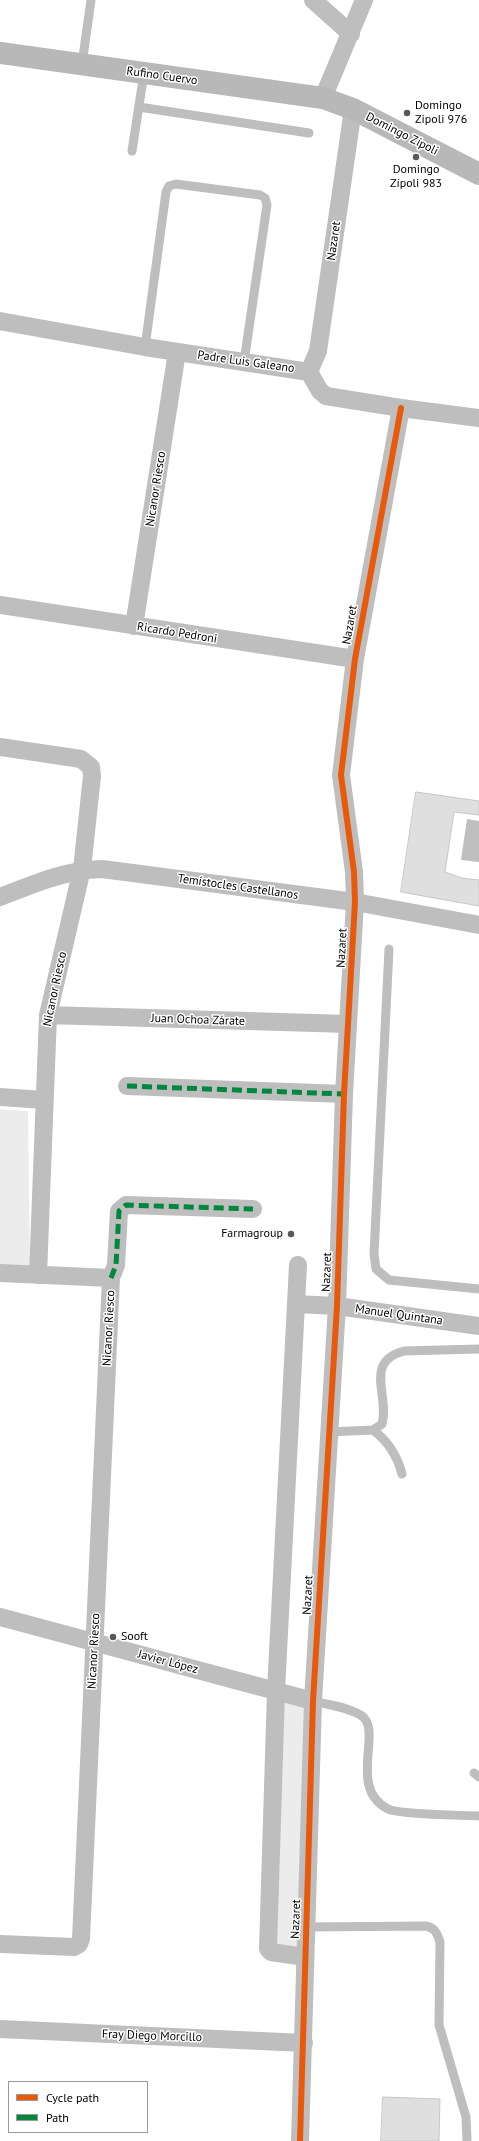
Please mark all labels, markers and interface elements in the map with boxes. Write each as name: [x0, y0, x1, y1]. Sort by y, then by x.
street label: Rufino Cuervo: [126, 64, 198, 88]
place label: Domingo Zipoli 976: [415, 99, 467, 127]
marker: Domingo Zipoli 976: [402, 108, 412, 118]
street label: Domingo Zípoli: [363, 110, 441, 158]
marker: Domingo Zípoli 983: [411, 152, 421, 162]
place label: Domingo Zípoli 983: [390, 163, 442, 191]
street label: Nazaret: [324, 220, 344, 262]
street label: Padre Luis Galeano: [197, 348, 295, 376]
street label: Nicanor Riesco: [143, 450, 169, 528]
street label: Nazaret: [339, 604, 361, 646]
street label: Ricardo Pedroni: [136, 620, 218, 646]
street label: Temístocles Castellanos: [177, 871, 299, 903]
street label: Nazaret: [334, 928, 350, 968]
street label: Nicanor Riesco: [40, 950, 70, 1028]
street label: Juan Ochoa Zárate: [151, 1011, 245, 1029]
place label: Farmagroup: [221, 1227, 283, 1241]
marker: Farmagroup: [286, 1229, 296, 1239]
street label: Nazaret: [319, 1252, 335, 1292]
street label: Nicanor Riesco: [100, 1290, 118, 1366]
street label: Manuel Quintana: [354, 1302, 444, 1328]
street label: Nazaret: [300, 1575, 316, 1615]
street label: Nicanor Riesco: [85, 1613, 103, 1689]
place label: Sooft: [121, 1630, 148, 1644]
marker: Sooft: [108, 1632, 118, 1642]
street label: Javier López: [136, 1647, 200, 1677]
street label: Nazaret: [288, 1899, 304, 1939]
street label: Fray Diego Morcillo: [102, 2027, 202, 2045]
legend: [8, 2081, 148, 2133]
text: Cycle path: [46, 2090, 99, 2105]
text: Path: [46, 2110, 69, 2125]

